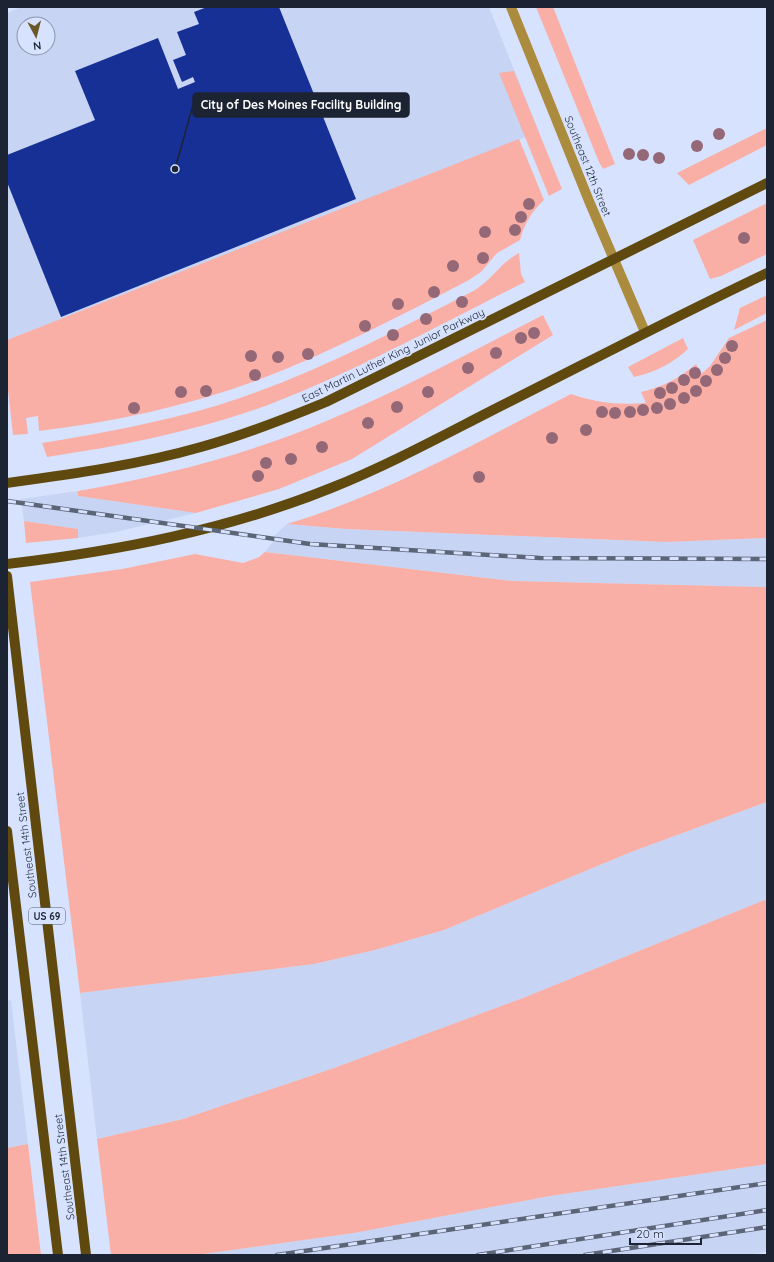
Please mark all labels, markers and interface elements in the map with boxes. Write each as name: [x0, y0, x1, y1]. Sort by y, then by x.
north arrow: [16, 16, 56, 56]
text: N: [32, 38, 42, 53]
callout: City of Des Moines Facility Building: [193, 93, 409, 117]
text: City of Des Moines Facility Building: [201, 97, 401, 112]
street label: Southeast 12th Street: [561, 114, 615, 219]
street label: East Martin Luther King Junior Parkway: [299, 305, 487, 405]
street label: Southeast 14th Street: [13, 791, 39, 899]
road number: US 69: [29, 908, 65, 924]
street label: Southeast 14th Street: [51, 1113, 77, 1221]
scale bar: [630, 1220, 701, 1246]
text: 20 m: [636, 1226, 664, 1241]

